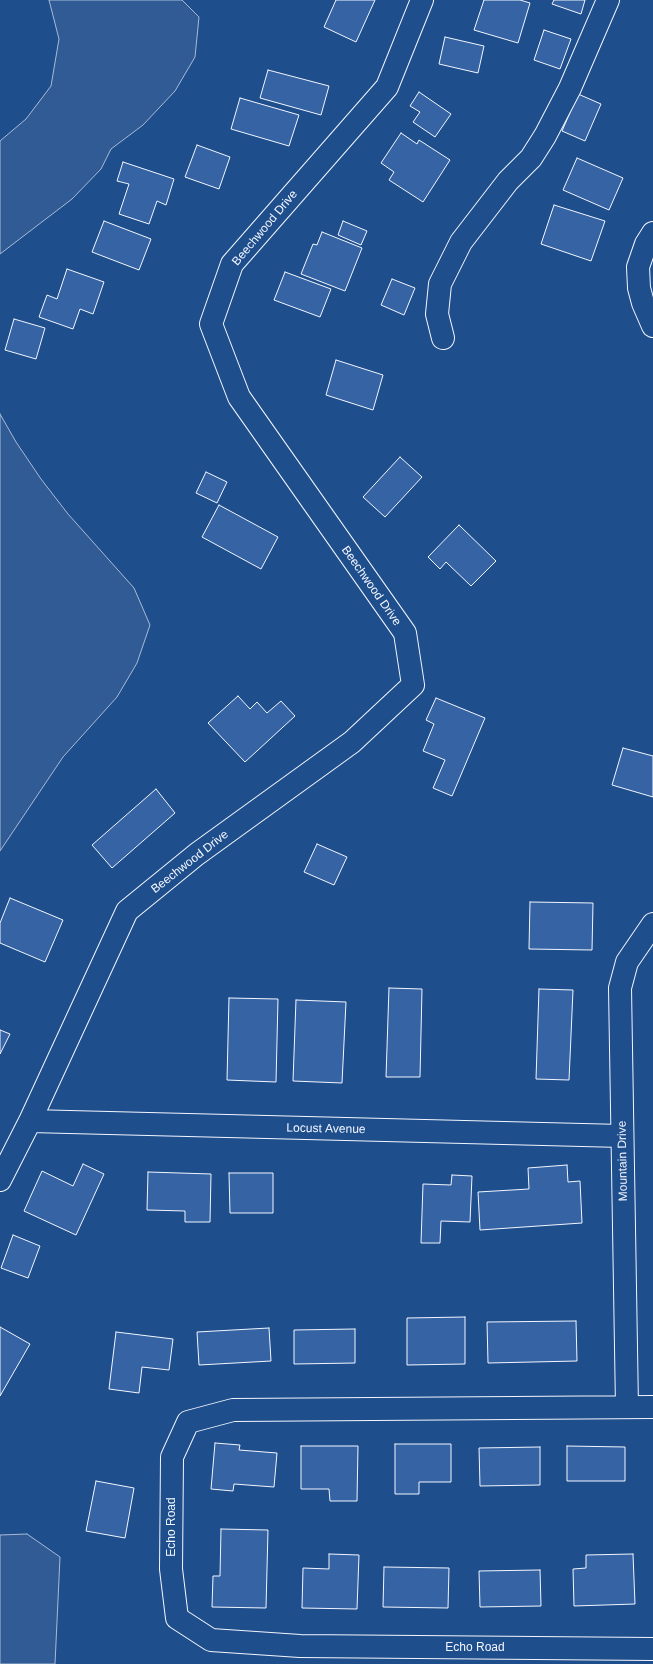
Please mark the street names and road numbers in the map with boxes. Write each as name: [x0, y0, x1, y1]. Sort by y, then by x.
street label: Beechwood Drive: [229, 187, 301, 269]
street label: Beechwood Drive: [338, 543, 404, 629]
street label: Beechwood Drive: [149, 827, 231, 897]
street label: Locust Avenue: [286, 1121, 366, 1137]
street label: Mountain Drive: [615, 1121, 631, 1201]
street label: Echo Road: [165, 1497, 179, 1557]
street label: Echo Road: [445, 1641, 505, 1655]

